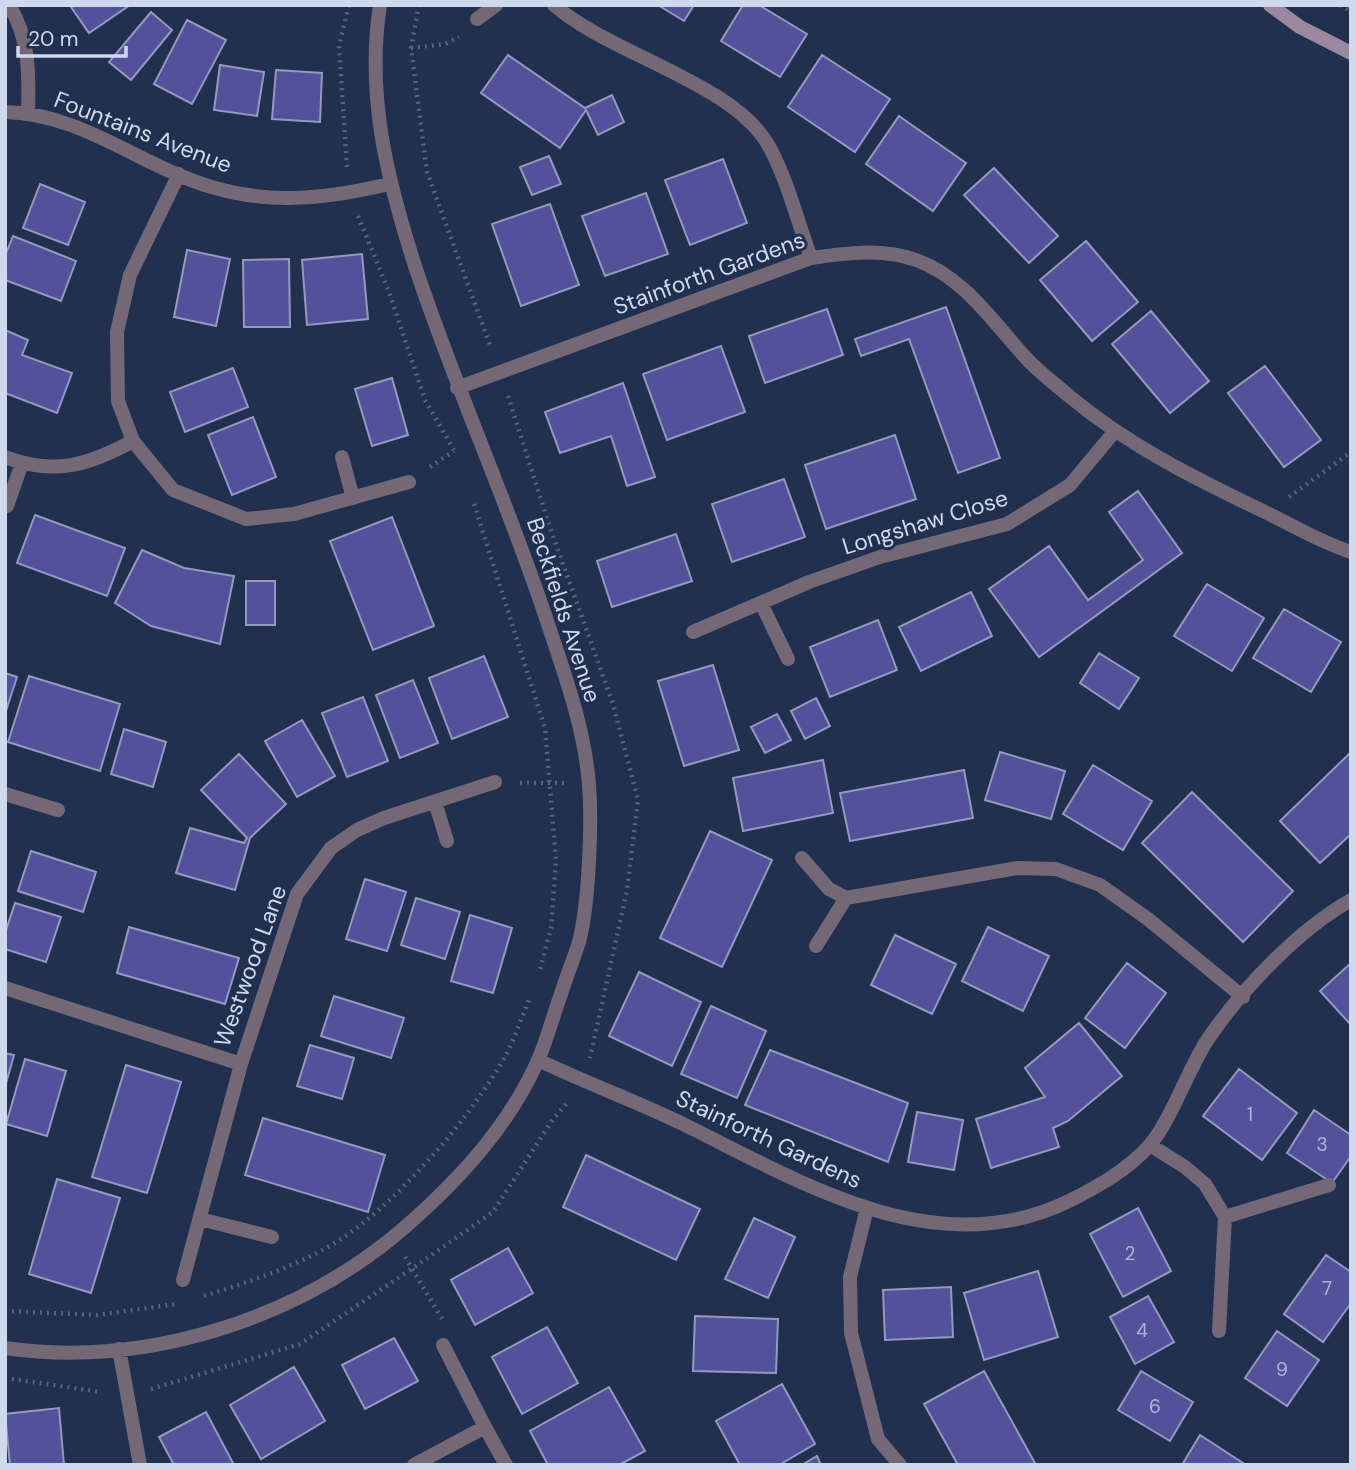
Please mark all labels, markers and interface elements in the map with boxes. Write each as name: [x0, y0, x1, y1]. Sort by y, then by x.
scale bar: [18, 14, 126, 58]
text: 20 m: [28, 25, 79, 53]
street label: Fountains Avenue: [50, 84, 236, 180]
street label: Stainforth Gardens: [609, 224, 809, 322]
street label: Longshaw Close: [838, 483, 1012, 561]
street label: Beckfields Avenue: [520, 514, 608, 706]
street label: Westwood Lane: [207, 881, 293, 1051]
street label: Stainforth Gardens: [671, 1083, 867, 1195]
house number: 1: [1247, 1102, 1253, 1127]
house number: 3: [1316, 1132, 1328, 1157]
house number: 2: [1125, 1241, 1136, 1266]
house number: 7: [1322, 1276, 1332, 1301]
house number: 4: [1136, 1318, 1148, 1343]
house number: 9: [1276, 1357, 1288, 1382]
house number: 6: [1149, 1394, 1161, 1419]

